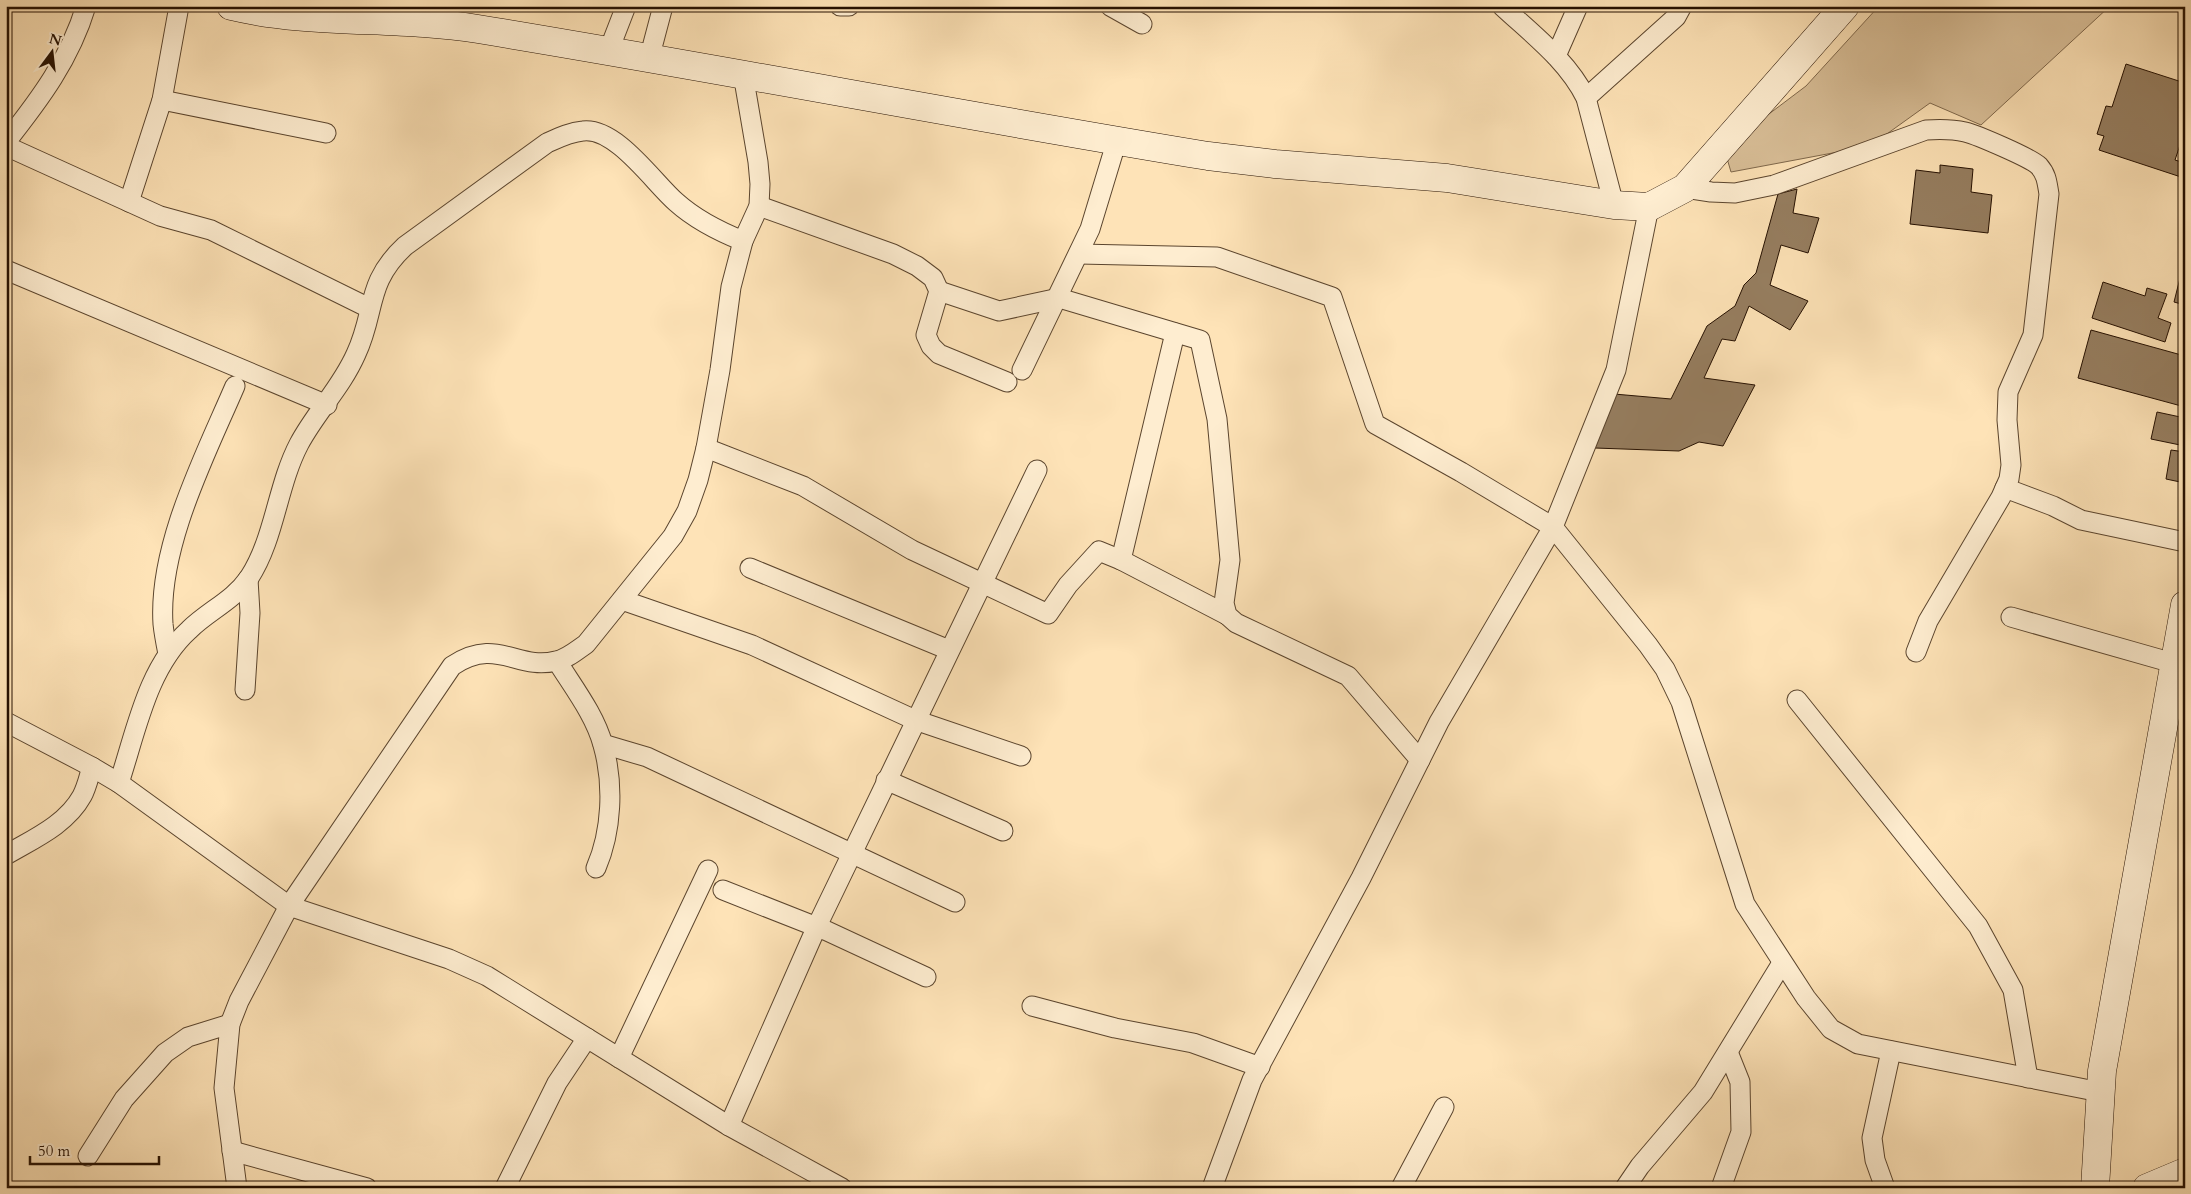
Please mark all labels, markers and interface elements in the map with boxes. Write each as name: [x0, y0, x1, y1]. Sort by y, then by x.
north arrow: [28, 28, 78, 78]
text: N: [47, 29, 64, 51]
scale bar: [30, 1134, 159, 1166]
text: 50 m: [38, 1141, 70, 1161]

